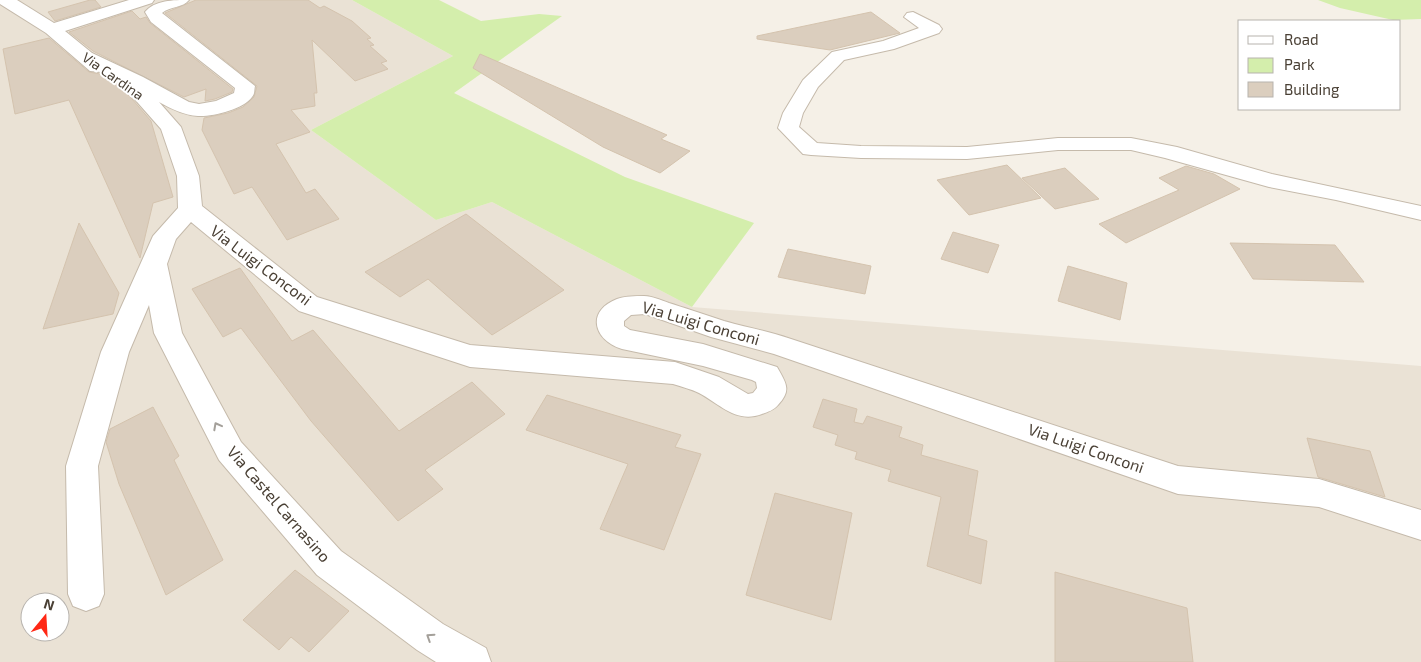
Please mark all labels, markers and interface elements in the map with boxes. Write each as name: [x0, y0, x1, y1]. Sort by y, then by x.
legend: [1238, 20, 1401, 110]
text: Road: [1284, 30, 1319, 48]
street label: Via Cardina: [79, 48, 147, 103]
text: Park: [1284, 55, 1315, 73]
text: Building: [1284, 80, 1340, 98]
street label: Via Luigi Conconi: [207, 220, 315, 309]
street label: Via Luigi Conconi: [640, 297, 762, 348]
street label: Via Luigi Conconi: [1026, 419, 1147, 476]
one-way arrow: [213, 423, 223, 432]
street label: Via Castel Carnasino: [224, 442, 335, 566]
north arrow: [20, 592, 70, 642]
text: N: [42, 595, 57, 614]
one-way arrow: [426, 634, 436, 643]

